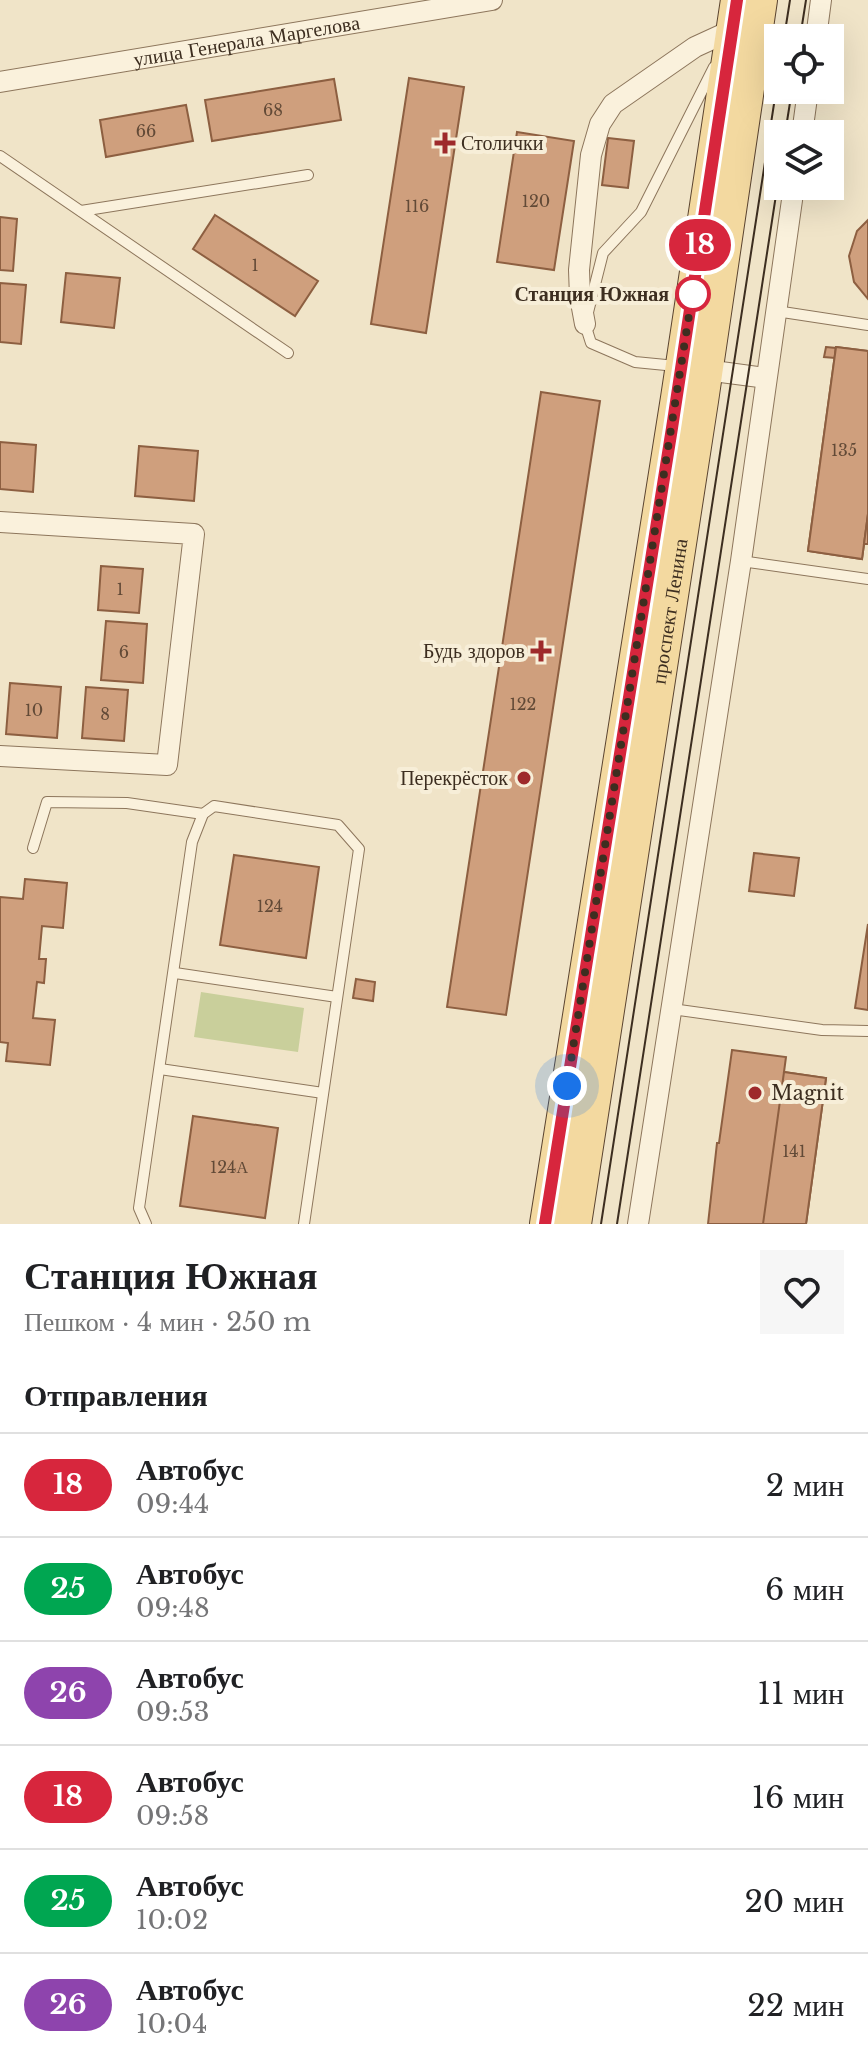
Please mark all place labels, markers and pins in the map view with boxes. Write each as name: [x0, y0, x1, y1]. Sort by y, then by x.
place label: Столички: [461, 131, 544, 155]
marker: Столички: [436, 134, 454, 152]
marker: Станция Южная: [676, 277, 710, 311]
place label: Станция Южная: [514, 282, 669, 306]
place label: Будь здоров: [423, 639, 525, 663]
marker: Будь здоров: [532, 642, 550, 660]
place label: Перекрёсток: [400, 766, 508, 790]
marker: Перекрёсток: [515, 769, 533, 787]
place label: Magnit: [771, 1081, 844, 1105]
marker: Magnit: [746, 1084, 764, 1102]

